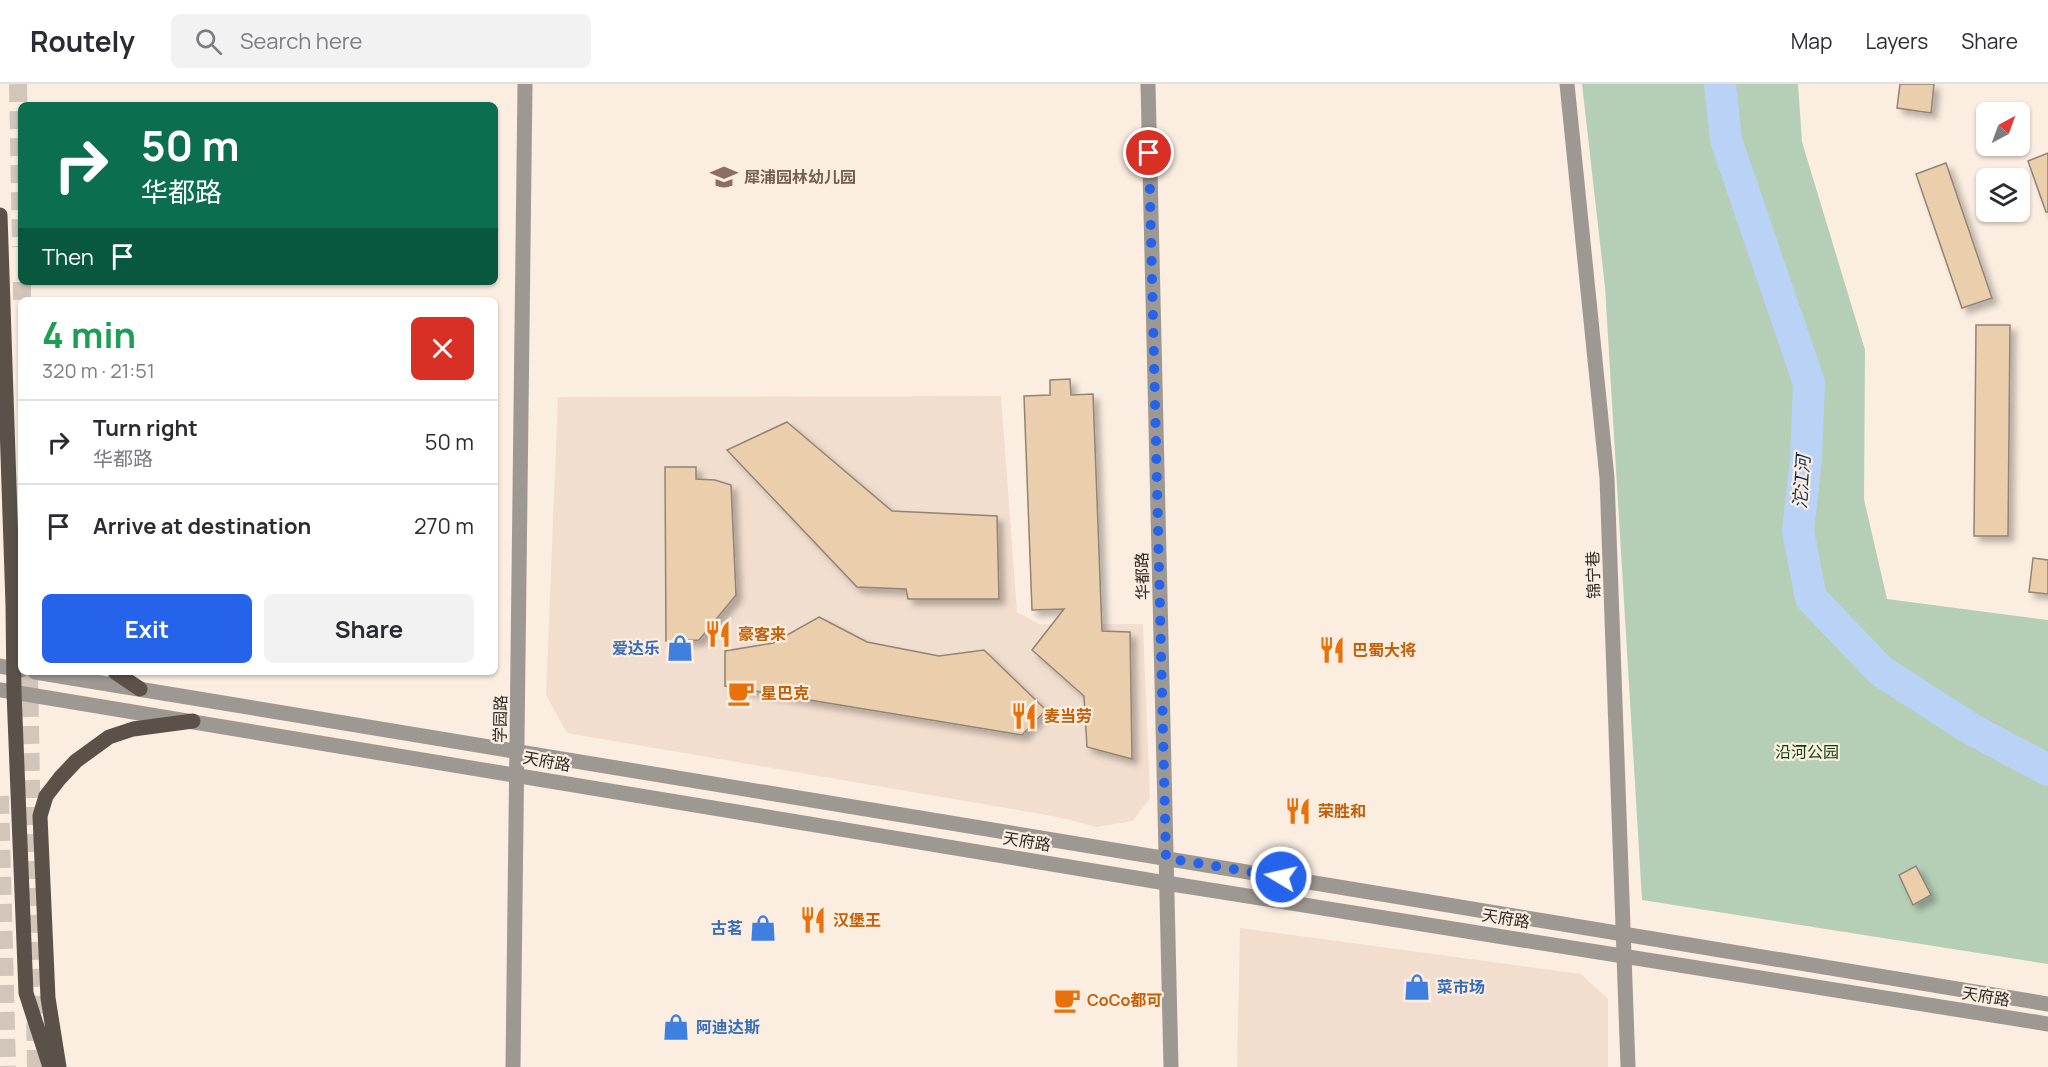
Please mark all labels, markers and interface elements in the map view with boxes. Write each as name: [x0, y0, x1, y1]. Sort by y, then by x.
search box: [171, 14, 591, 68]
text: Routely: [30, 22, 135, 60]
icon: search: [192, 25, 225, 58]
text: Search here: [240, 26, 362, 56]
text: Map: [1791, 27, 1832, 55]
text: Layers: [1865, 27, 1928, 55]
text: Share: [1961, 27, 2018, 55]
north arrow: [1976, 102, 2030, 156]
map controls: [1976, 102, 2030, 222]
text: 50 m: [141, 116, 239, 174]
icon: right: [42, 126, 120, 204]
pin: [1123, 127, 1174, 178]
icon: arrive: [1132, 136, 1165, 169]
school or university icon: 犀浦园林幼儿园: [709, 162, 739, 192]
place label: 犀浦园林幼儿园: [744, 166, 856, 188]
button: layers: [1976, 168, 2030, 222]
text: 华都路: [141, 173, 222, 210]
icon: arrive: [106, 240, 139, 273]
text: Then: [42, 242, 94, 272]
text: 4 min: [42, 310, 136, 359]
button: close: [411, 317, 474, 380]
text: 320 m · 21:51: [42, 357, 155, 384]
text: Turn right: [93, 413, 198, 443]
icon: right: [42, 426, 75, 459]
text: 50 m: [425, 427, 474, 457]
text: 华都路: [93, 445, 153, 472]
water label: 沱江河: [1787, 451, 1815, 510]
icon: arrive: [42, 510, 75, 543]
text: Arrive at destination: [93, 511, 311, 541]
text: 270 m: [414, 511, 474, 541]
street label: 锦宁巷: [1581, 551, 1605, 599]
street label: 华都路: [1131, 552, 1153, 600]
button: Exit: [42, 594, 252, 663]
button: Share: [264, 594, 474, 663]
restaurant icon: 豪客来: [703, 619, 733, 649]
place label: 豪客来: [738, 623, 786, 645]
shop icon: 爱达乐: [665, 633, 695, 663]
restaurant icon: 巴蜀大将: [1317, 635, 1347, 665]
place label: 爱达乐: [612, 637, 660, 659]
place label: 巴蜀大将: [1352, 639, 1416, 661]
cafe icon: 星巴克: [726, 678, 756, 708]
place label: 星巴克: [761, 682, 809, 704]
street label: 学园路: [489, 695, 511, 743]
restaurant icon: 麦当劳: [1009, 701, 1039, 731]
place label: 麦当劳: [1044, 705, 1092, 727]
park label: 沿河公园: [1775, 741, 1839, 763]
street label: 天府路: [521, 746, 573, 776]
restaurant icon: 荣胜和: [1283, 796, 1313, 826]
place label: 荣胜和: [1318, 800, 1366, 822]
street label: 天府路: [1002, 826, 1052, 856]
position arrow: [1249, 845, 1313, 909]
street label: 天府路: [1481, 903, 1531, 933]
restaurant icon: 汉堡王: [798, 905, 828, 935]
place label: 汉堡王: [833, 909, 881, 931]
shop icon: 古茗: [748, 913, 778, 943]
place label: 古茗: [711, 917, 743, 939]
shop icon: 菜市场: [1402, 972, 1432, 1002]
place label: 菜市场: [1437, 976, 1485, 998]
street label: 天府路: [1961, 981, 2011, 1011]
cafe icon: CoCo都可: [1052, 985, 1082, 1015]
place label: CoCo都可: [1087, 989, 1162, 1011]
shop icon: 阿迪达斯: [661, 1012, 691, 1042]
place label: 阿迪达斯: [696, 1016, 760, 1038]

